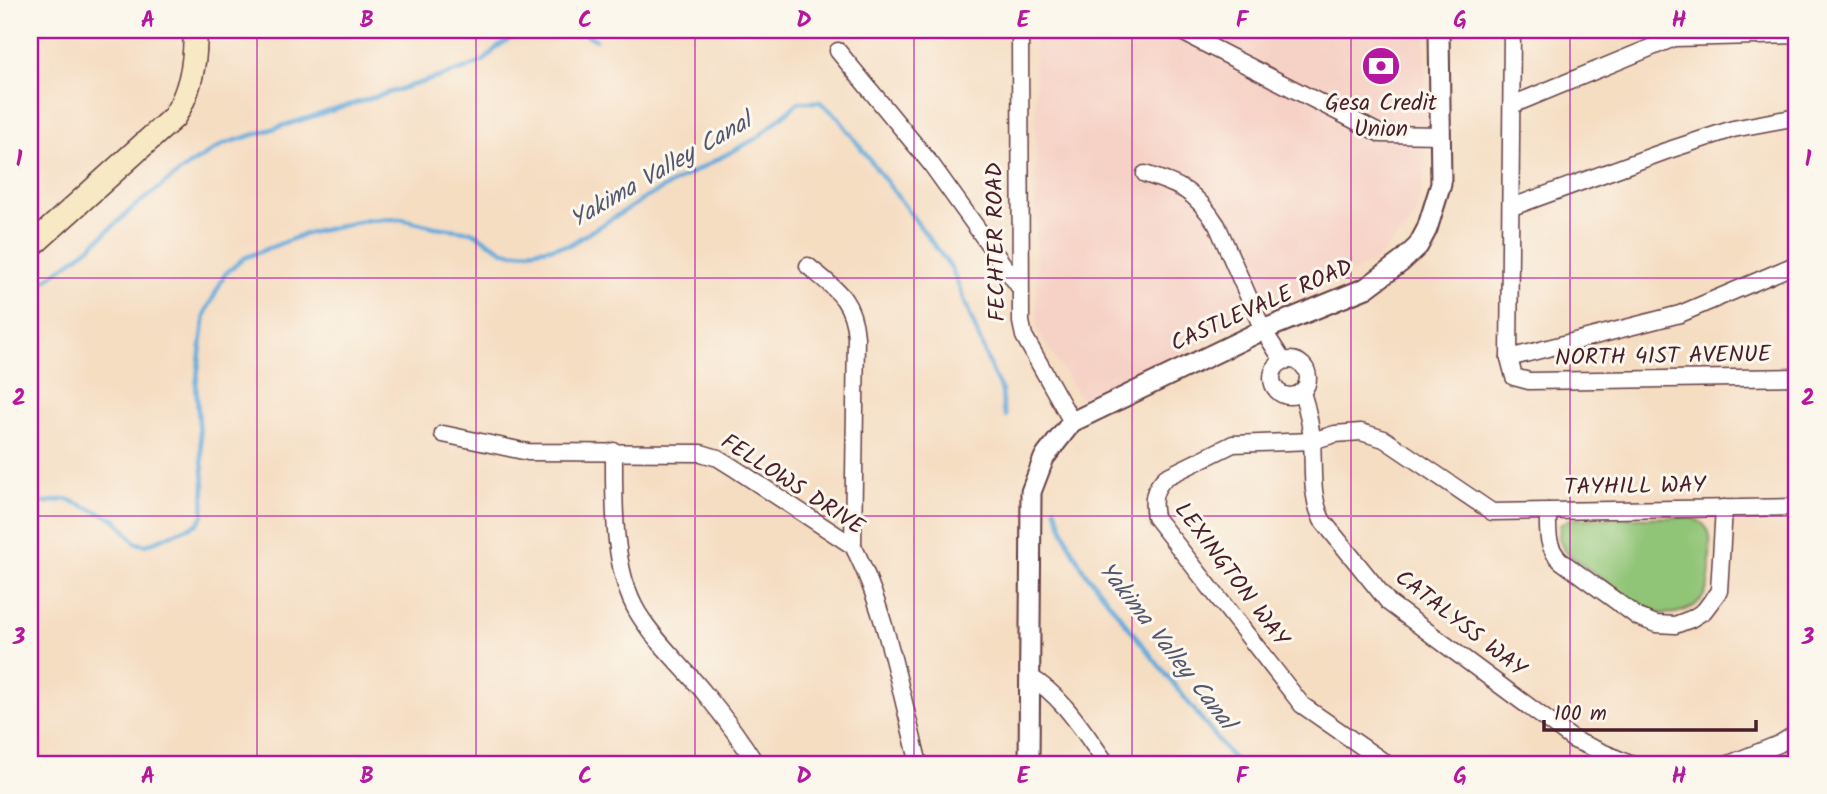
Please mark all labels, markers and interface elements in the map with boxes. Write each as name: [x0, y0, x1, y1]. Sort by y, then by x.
text: A: [141, 3, 155, 39]
text: B: [360, 3, 374, 39]
text: C: [578, 3, 592, 39]
text: D: [796, 3, 812, 39]
text: E: [1017, 3, 1031, 39]
text: F: [1236, 3, 1250, 39]
text: G: [1453, 3, 1467, 39]
text: H: [1672, 3, 1687, 39]
bank icon: Gesa Credit Union: [1360, 45, 1402, 87]
place label: Gesa Credit Union: [1325, 86, 1438, 148]
water label: Yakima Valley Canal: [562, 101, 763, 239]
text: 1: [16, 142, 23, 178]
text: 1: [1805, 142, 1812, 178]
street label: FECHTER ROAD: [978, 162, 1016, 322]
street label: CASTLEVALE ROAD: [1165, 250, 1359, 362]
street label: NORTH 41ST AVENUE: [1555, 337, 1772, 377]
text: 2: [12, 381, 26, 417]
text: 2: [1801, 381, 1815, 417]
street label: FELLOWS DRIVE: [713, 425, 872, 545]
street label: TAYHILL WAY: [1564, 468, 1707, 506]
street label: LEXINGTON WAY: [1164, 495, 1298, 656]
water label: Yakima Valley Canal: [1088, 553, 1247, 742]
street label: CATALYSS WAY: [1386, 561, 1534, 688]
text: 3: [12, 620, 26, 656]
text: 3: [1801, 620, 1815, 656]
scale bar: [1544, 689, 1755, 733]
text: 100 m: [1554, 698, 1607, 731]
text: A: [141, 759, 155, 794]
text: B: [360, 759, 374, 794]
text: C: [578, 759, 592, 794]
text: D: [796, 759, 812, 794]
text: E: [1017, 759, 1031, 794]
text: F: [1236, 759, 1250, 794]
text: G: [1453, 759, 1467, 794]
text: H: [1672, 759, 1687, 794]

